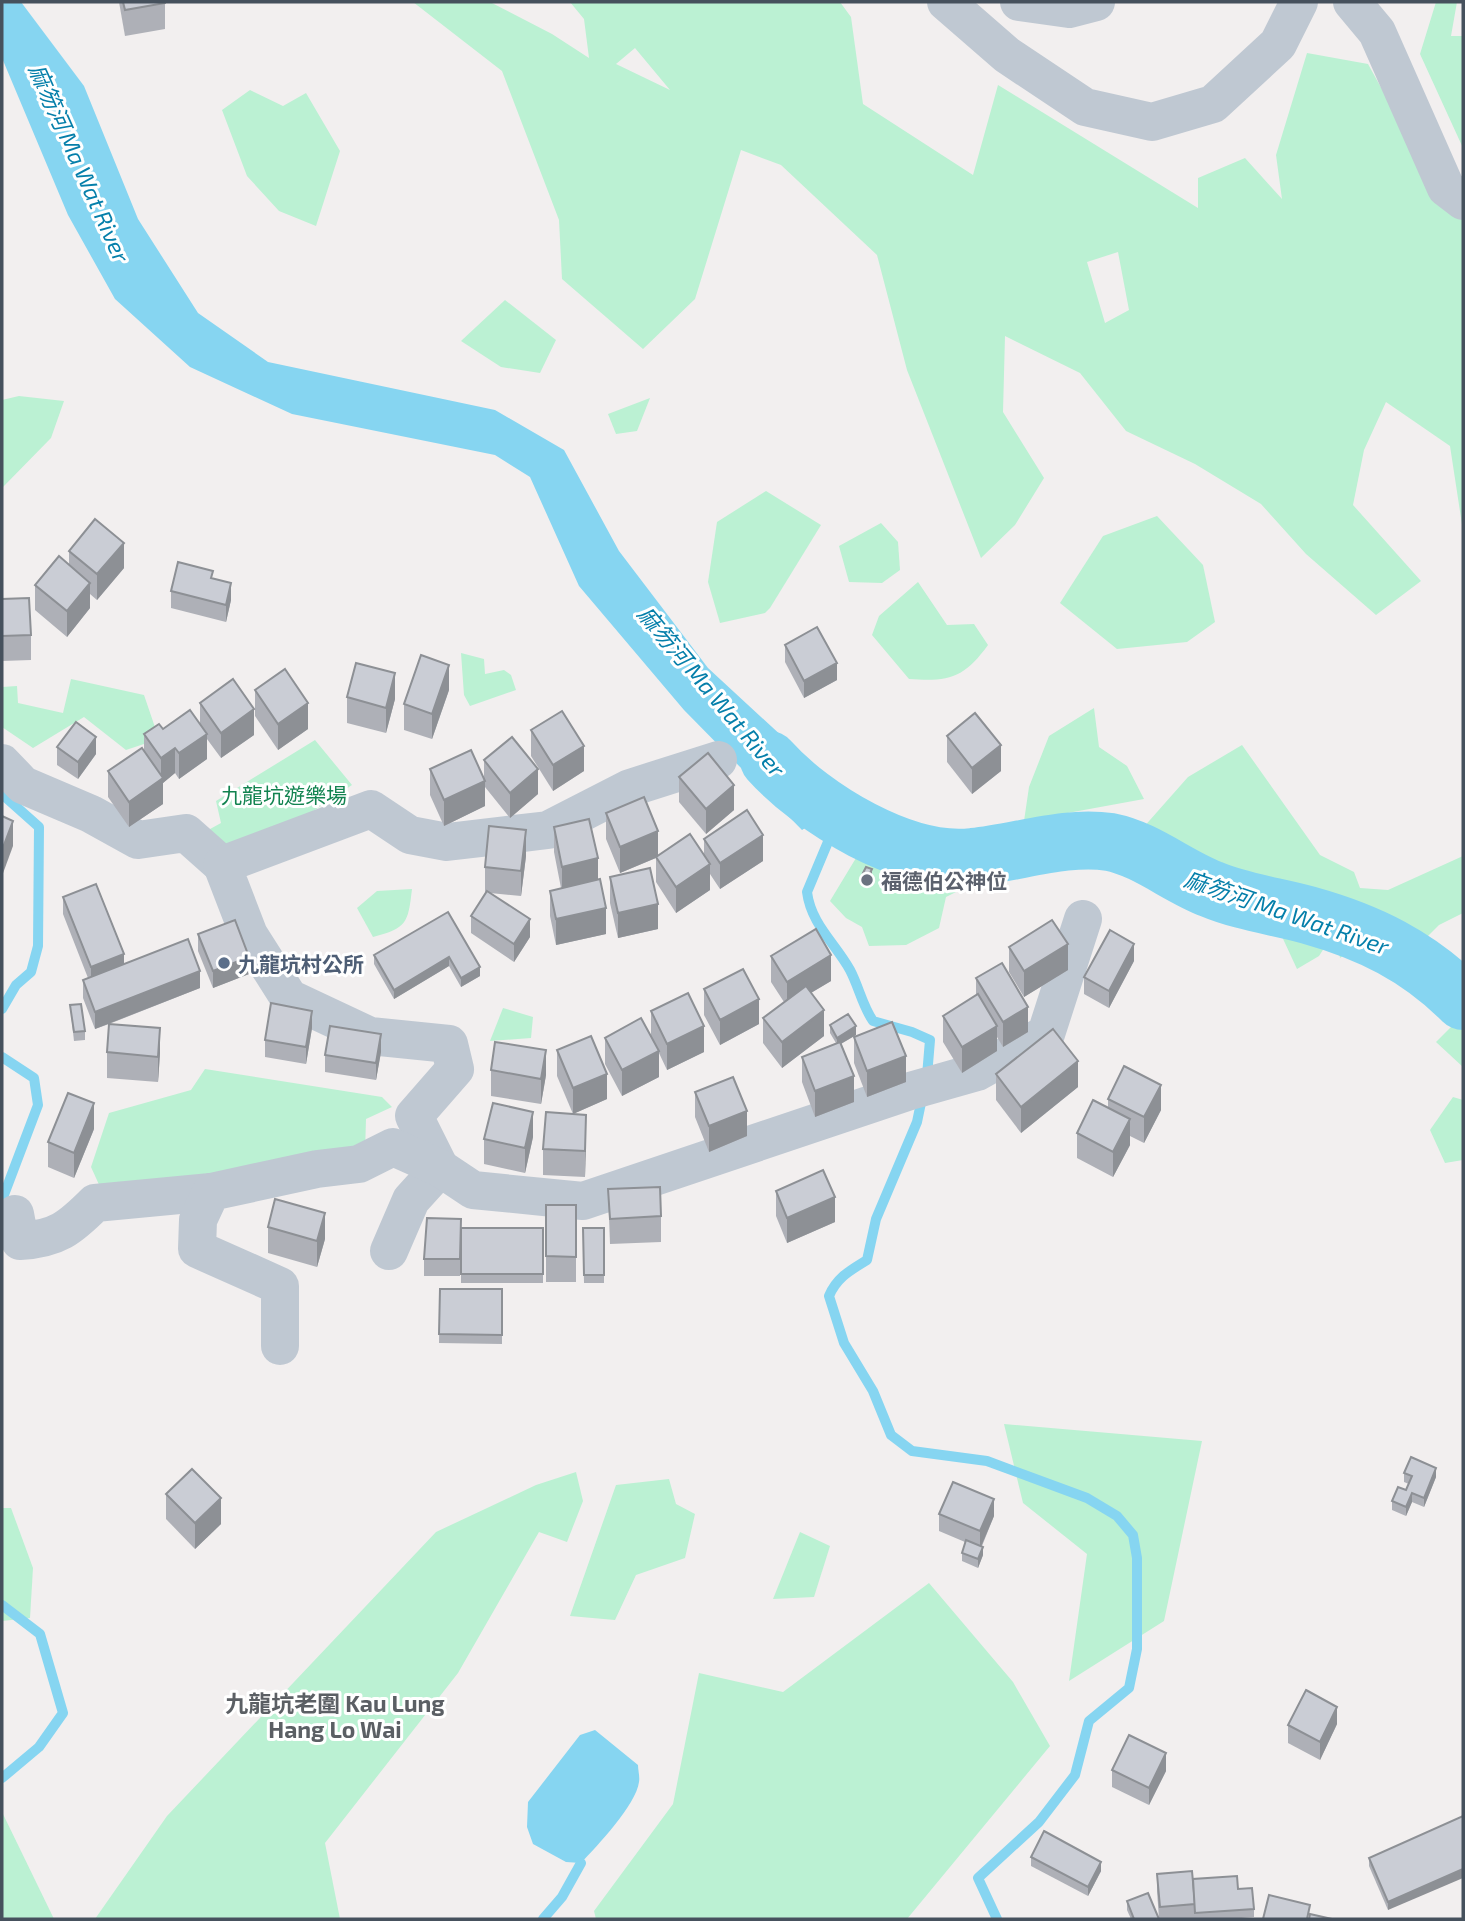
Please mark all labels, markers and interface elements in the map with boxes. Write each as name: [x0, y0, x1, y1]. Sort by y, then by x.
water label: 麻笏河 Ma Wat River: [24, 60, 137, 267]
water label: 麻笏河 Ma Wat River: [632, 600, 792, 783]
park label: 九龍坑遊樂場: [221, 782, 347, 807]
water label: 麻笏河 Ma Wat River: [1181, 864, 1394, 960]
place label: 福德伯公神位: [881, 868, 1007, 893]
marker: 福德伯公神位: [859, 872, 875, 888]
place label: 九龍坑村公所: [238, 951, 364, 976]
marker: 九龍坑村公所: [216, 955, 232, 971]
district label: 九龍坑老圍 Kau Lung Hang Lo Wai: [225, 1689, 445, 1743]

